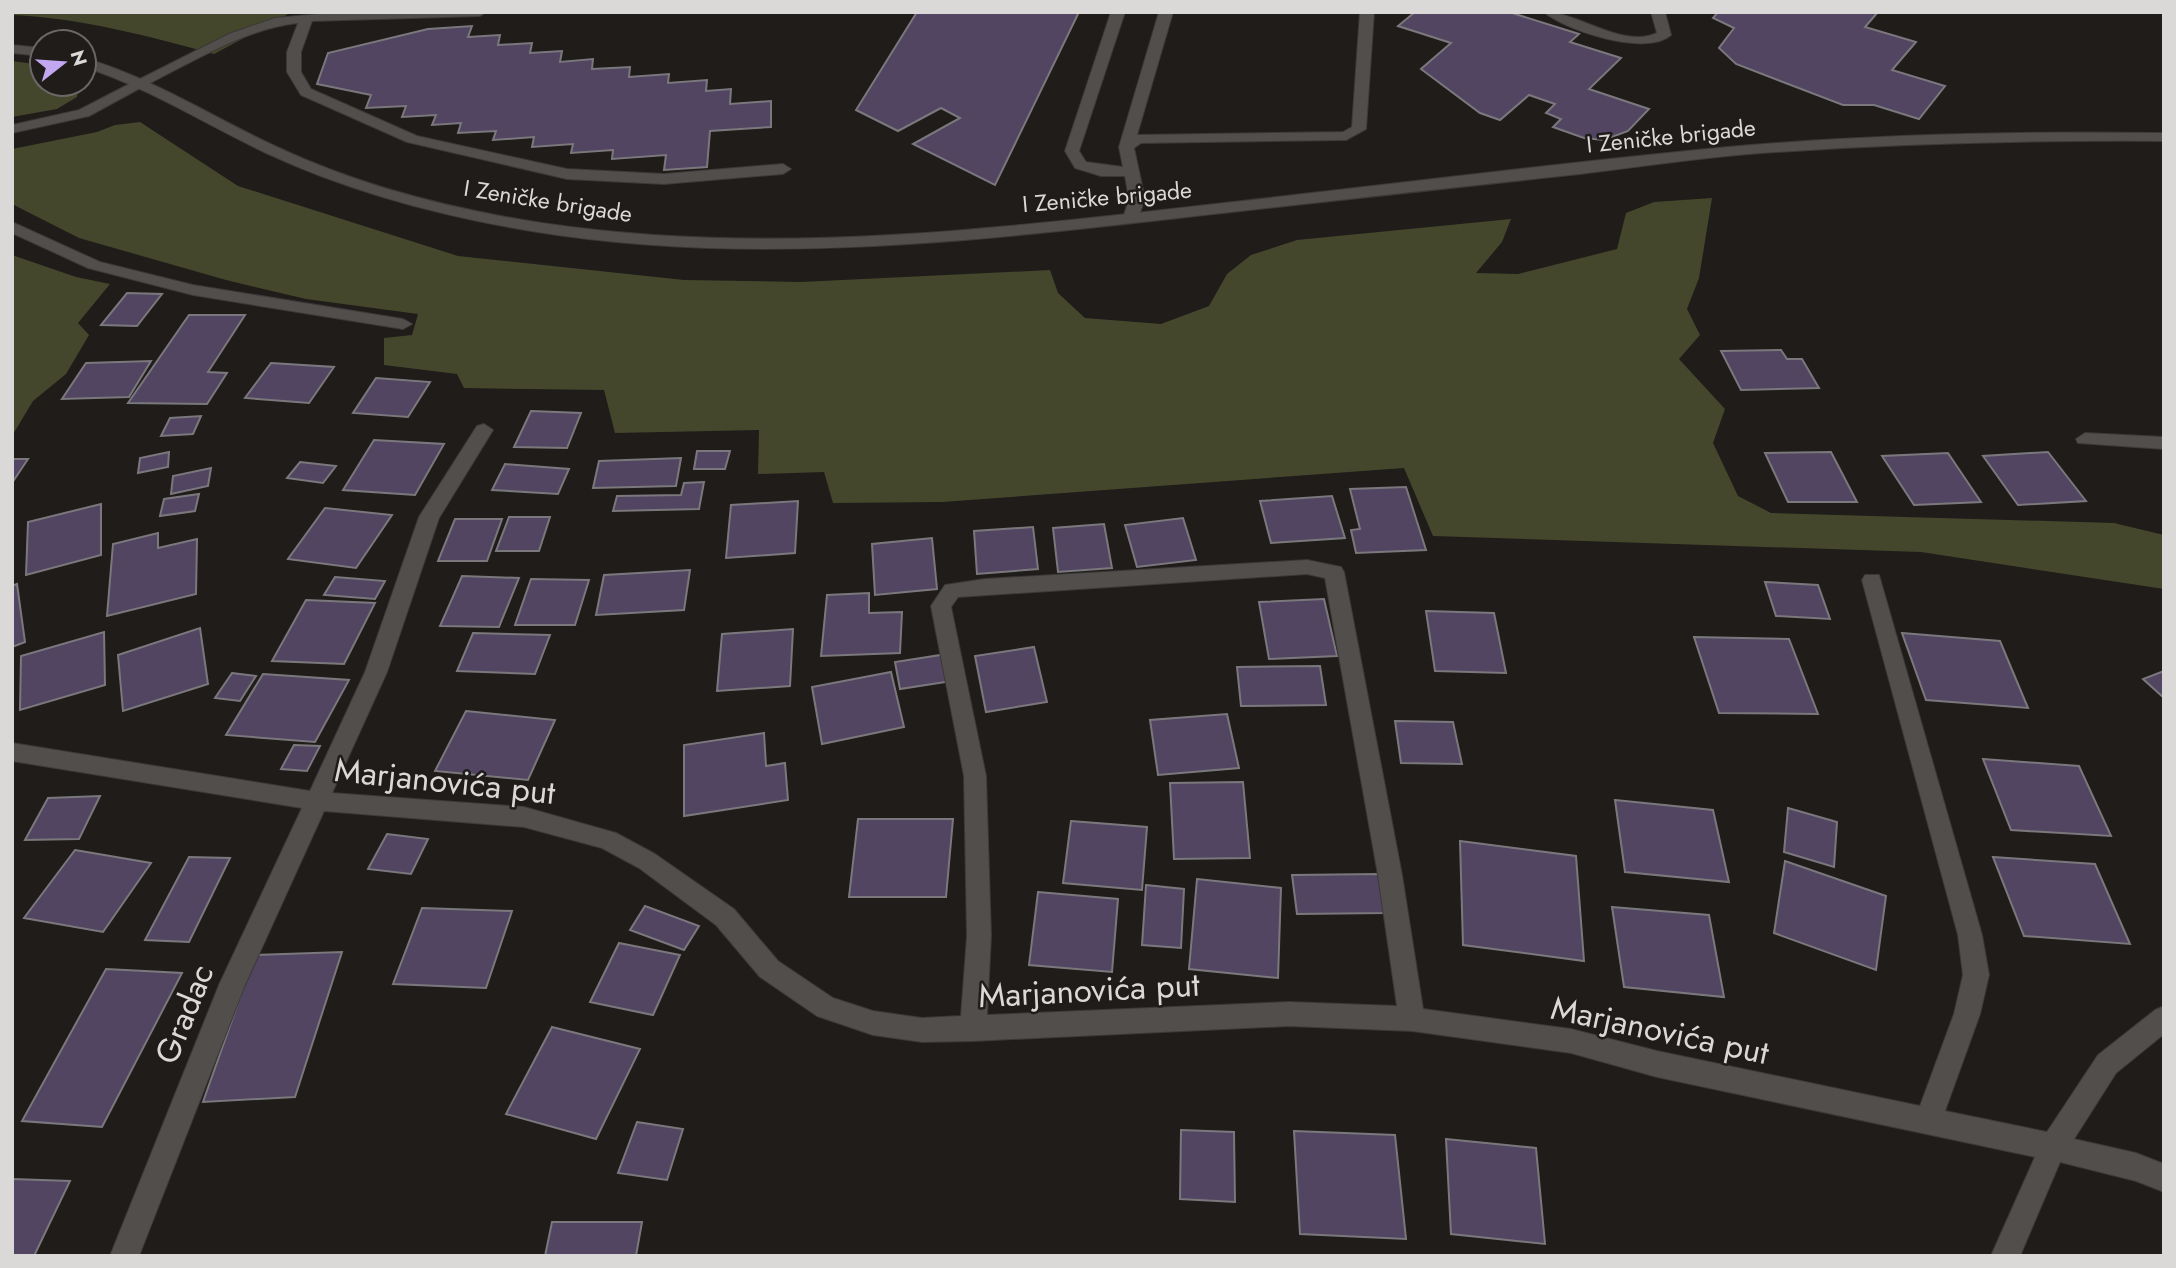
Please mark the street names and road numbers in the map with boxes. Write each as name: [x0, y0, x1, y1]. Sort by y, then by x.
street label: I Zeničke brigade: [1585, 110, 1757, 162]
street label: I Zeničke brigade: [461, 171, 635, 231]
street label: I Zeničke brigade: [1021, 173, 1193, 221]
street label: Marjanovića put: [332, 746, 558, 816]
street label: Gradac: [143, 957, 225, 1071]
street label: Marjanovića put: [977, 961, 1201, 1019]
street label: Marjanovića put: [1547, 984, 1773, 1076]

